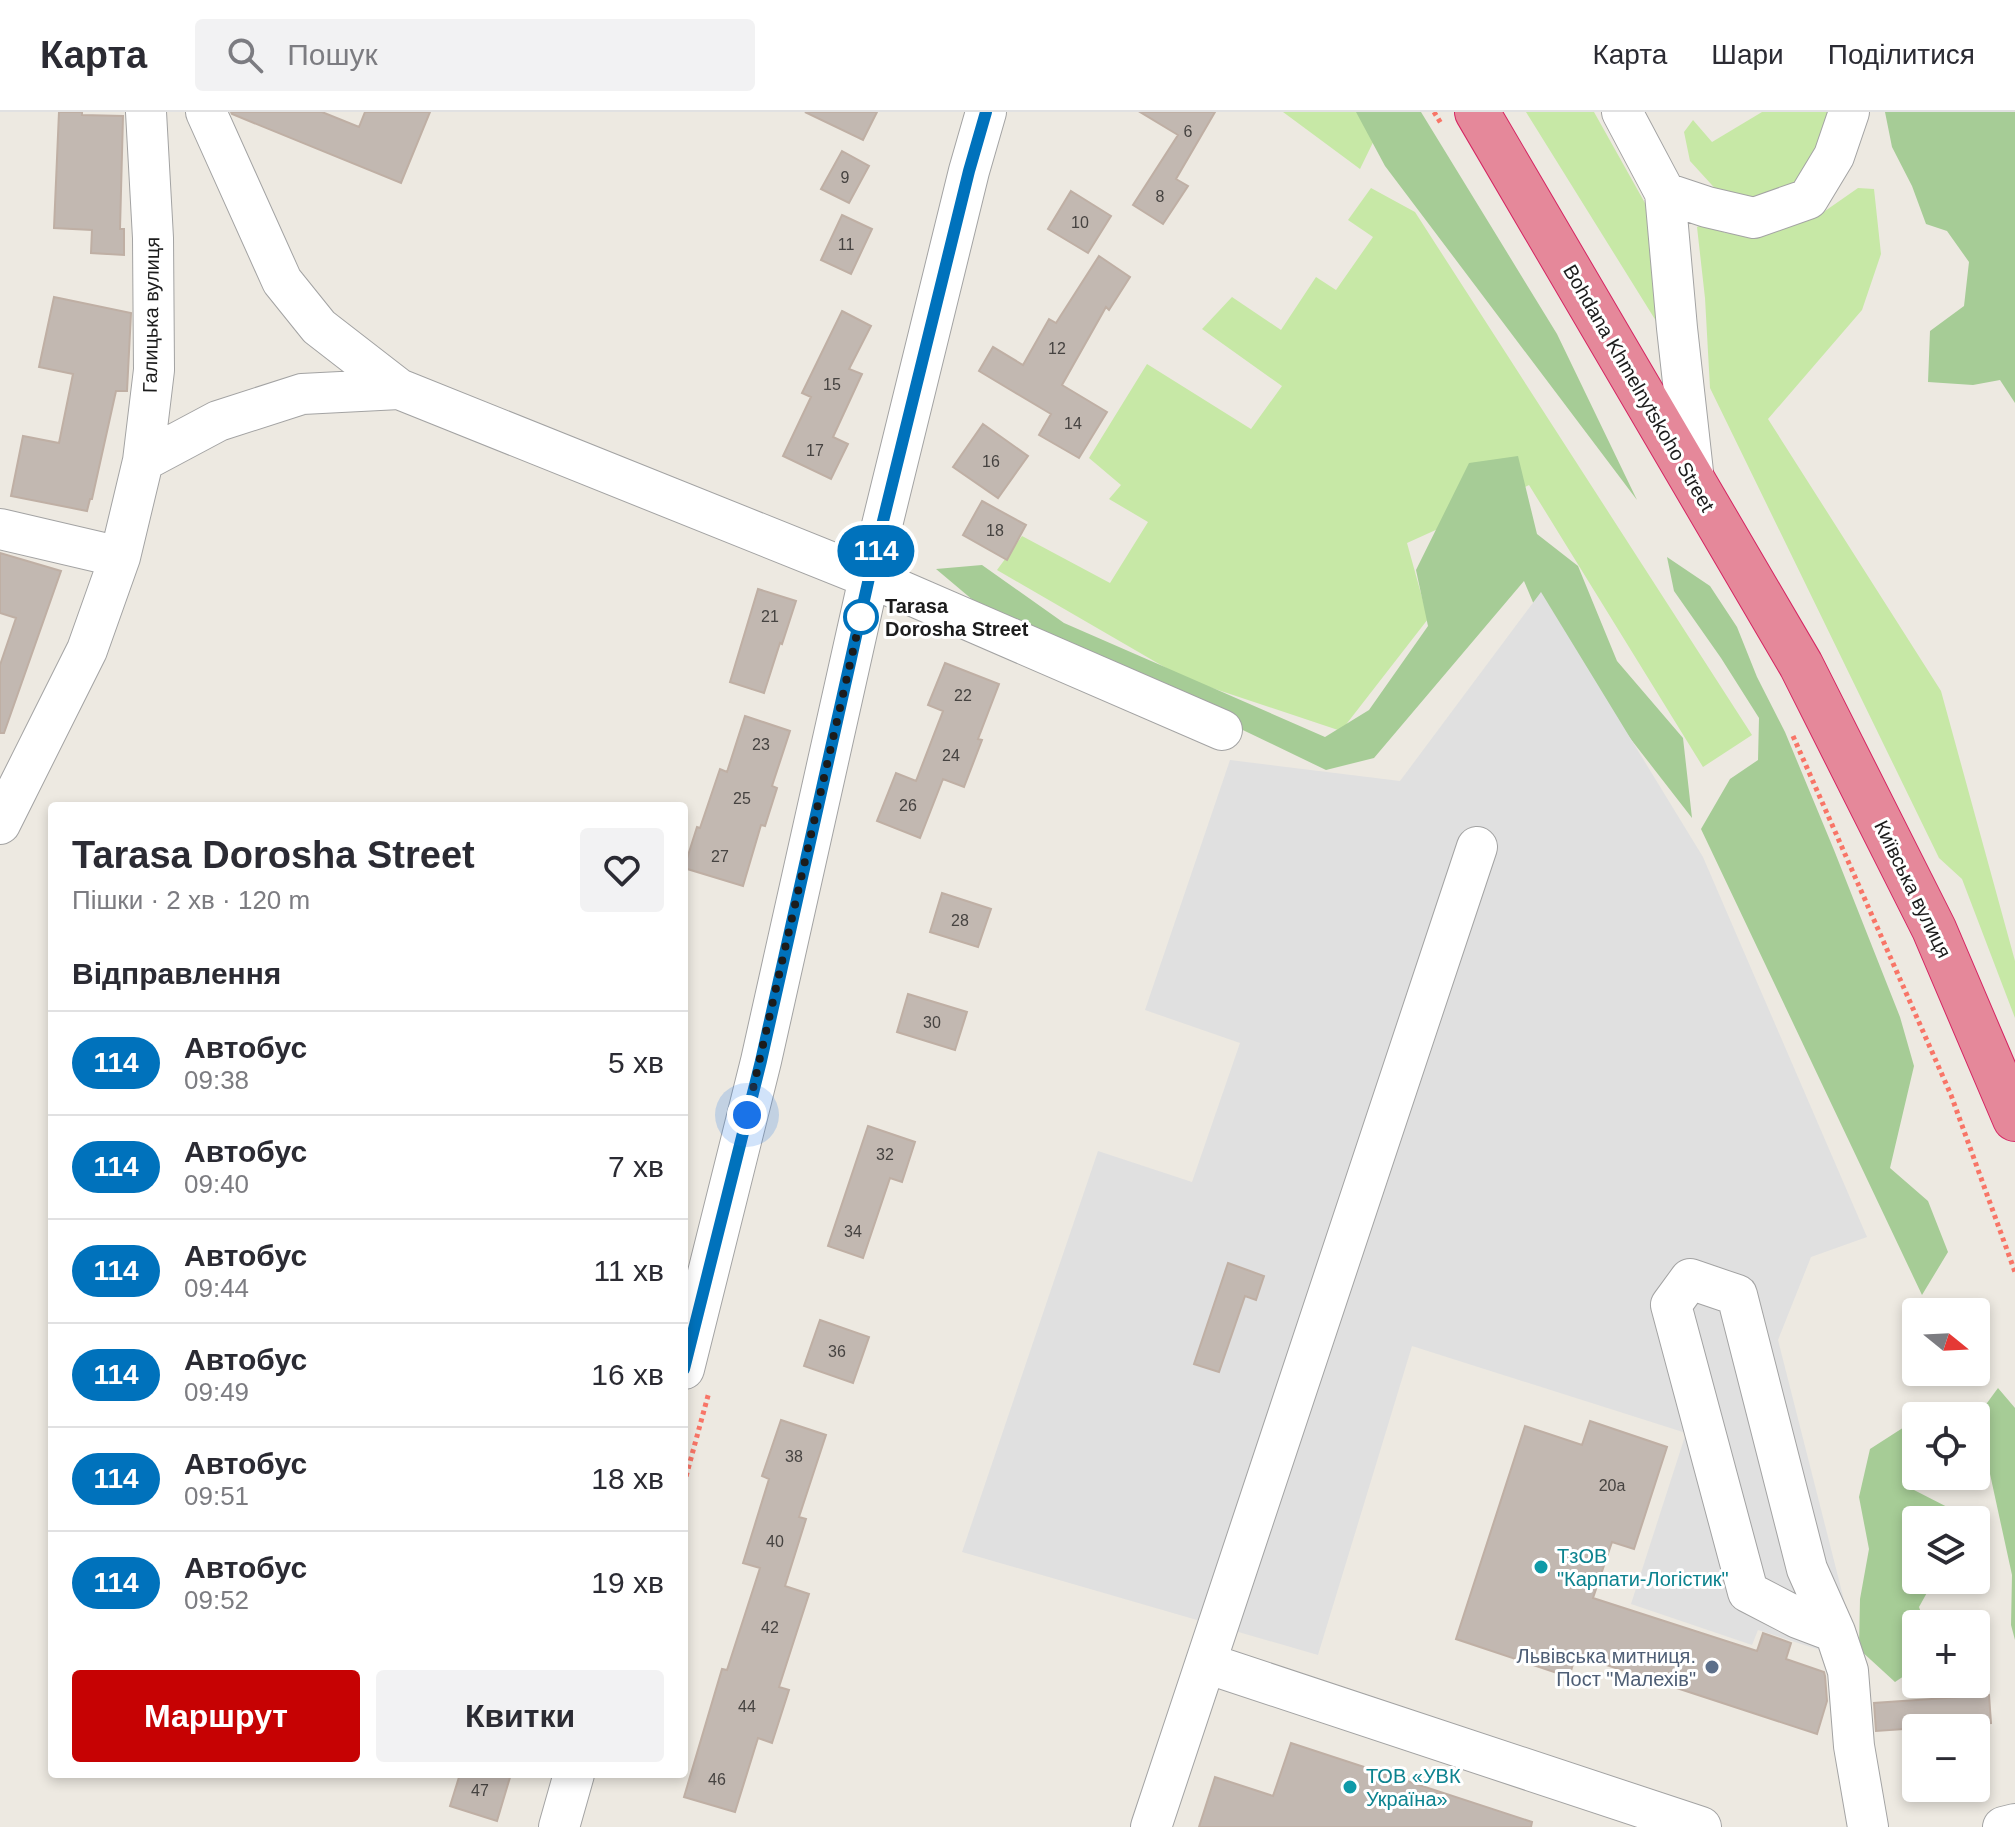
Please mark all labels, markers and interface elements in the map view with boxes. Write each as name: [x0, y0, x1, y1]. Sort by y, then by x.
search box: [195, 19, 755, 91]
icon: search: [223, 33, 267, 77]
text: Карта: [40, 34, 147, 76]
text: Пошук: [287, 38, 378, 71]
text: Карта: [1592, 39, 1667, 70]
text: Шари: [1711, 39, 1784, 70]
text: Поділитися: [1828, 39, 1975, 70]
house number: 6: [1184, 123, 1193, 140]
house number: 9: [841, 169, 850, 186]
house number: 8: [1156, 188, 1165, 205]
house number: 10: [1071, 214, 1089, 231]
house number: 11: [838, 236, 854, 253]
street label: Галицька вулиця: [139, 237, 163, 393]
street label: Bohdana Khmelnytskoho Street: [1559, 261, 1719, 516]
house number: 12: [1048, 340, 1066, 357]
house number: 15: [823, 376, 841, 393]
house number: 14: [1064, 415, 1082, 432]
house number: 17: [806, 442, 824, 459]
house number: 16: [982, 453, 1000, 470]
house number: 18: [986, 522, 1004, 539]
line badge: 114: [830, 525, 922, 577]
text: 114: [853, 535, 899, 566]
place label: Tarasa Dorosha Street: [885, 595, 1029, 640]
marker: Tarasa Dorosha Street: [844, 600, 878, 634]
house number: 21: [761, 608, 779, 625]
house number: 22: [954, 687, 972, 704]
house number: 23: [752, 736, 770, 753]
house number: 24: [942, 747, 960, 764]
house number: 25: [733, 790, 751, 807]
house number: 26: [899, 797, 917, 814]
street label: Київська вулиця: [1870, 817, 1956, 961]
button: heart: [580, 828, 664, 912]
text: Tarasa Dorosha Street: [72, 834, 475, 876]
house number: 27: [711, 848, 729, 865]
text: Пішки · 2 хв · 120 m: [72, 885, 310, 915]
house number: 28: [951, 912, 969, 929]
text: Відправлення: [72, 957, 281, 990]
house number: 30: [923, 1014, 941, 1031]
text: Автобус: [184, 1031, 307, 1064]
text: 5 хв: [608, 1046, 664, 1079]
text: 114: [93, 1047, 139, 1078]
text: 09:38: [184, 1065, 249, 1095]
your location: [727, 1095, 767, 1135]
text: Автобус: [184, 1135, 307, 1168]
house number: 32: [876, 1146, 894, 1163]
text: 7 хв: [608, 1150, 664, 1183]
text: 114: [93, 1151, 139, 1182]
text: 09:40: [184, 1169, 249, 1199]
house number: 34: [844, 1223, 862, 1240]
text: Автобус: [184, 1239, 307, 1272]
text: 11 хв: [594, 1254, 664, 1287]
text: 114: [93, 1255, 139, 1286]
text: 09:44: [184, 1273, 249, 1303]
north arrow: [1902, 1298, 1990, 1386]
map controls: [1902, 1298, 1990, 1802]
text: Автобус: [184, 1343, 307, 1376]
house number: 36: [828, 1343, 846, 1360]
text: 16 хв: [591, 1358, 664, 1391]
text: 114: [93, 1359, 139, 1390]
text: 09:49: [184, 1377, 249, 1407]
button: locate: [1902, 1402, 1990, 1490]
text: Автобус: [184, 1447, 307, 1480]
house number: 38: [785, 1448, 803, 1465]
text: 18 хв: [591, 1462, 664, 1495]
text: 114: [93, 1463, 139, 1494]
house number: 20а: [1599, 1477, 1625, 1494]
text: 09:51: [184, 1481, 249, 1511]
button: layers: [1902, 1506, 1990, 1594]
house number: 40: [766, 1533, 784, 1550]
place label: ТзОВ "Карпати-Логістик": [1557, 1545, 1729, 1590]
text: Автобус: [184, 1551, 307, 1584]
marker: ТзОВ "Карпати-Логістик": [1532, 1558, 1550, 1576]
text: 19 хв: [591, 1566, 664, 1599]
text: 114: [93, 1567, 139, 1598]
text: 09:52: [184, 1585, 249, 1615]
button: +: [1902, 1610, 1990, 1698]
house number: 42: [761, 1619, 779, 1636]
place label: Львівська митниця. Пост "Малехів": [1517, 1645, 1696, 1690]
marker: Львівська митниця. Пост "Малехів": [1703, 1658, 1721, 1676]
button: Маршрут: [72, 1670, 360, 1762]
button: Квитки: [376, 1670, 664, 1762]
house number: 44: [738, 1698, 756, 1715]
button: −: [1902, 1714, 1990, 1802]
place label: ТОВ «УВК Україна»: [1366, 1765, 1461, 1810]
house number: 46: [708, 1771, 726, 1788]
marker: ТОВ «УВК Україна»: [1341, 1778, 1359, 1796]
house number: 47: [471, 1782, 489, 1799]

